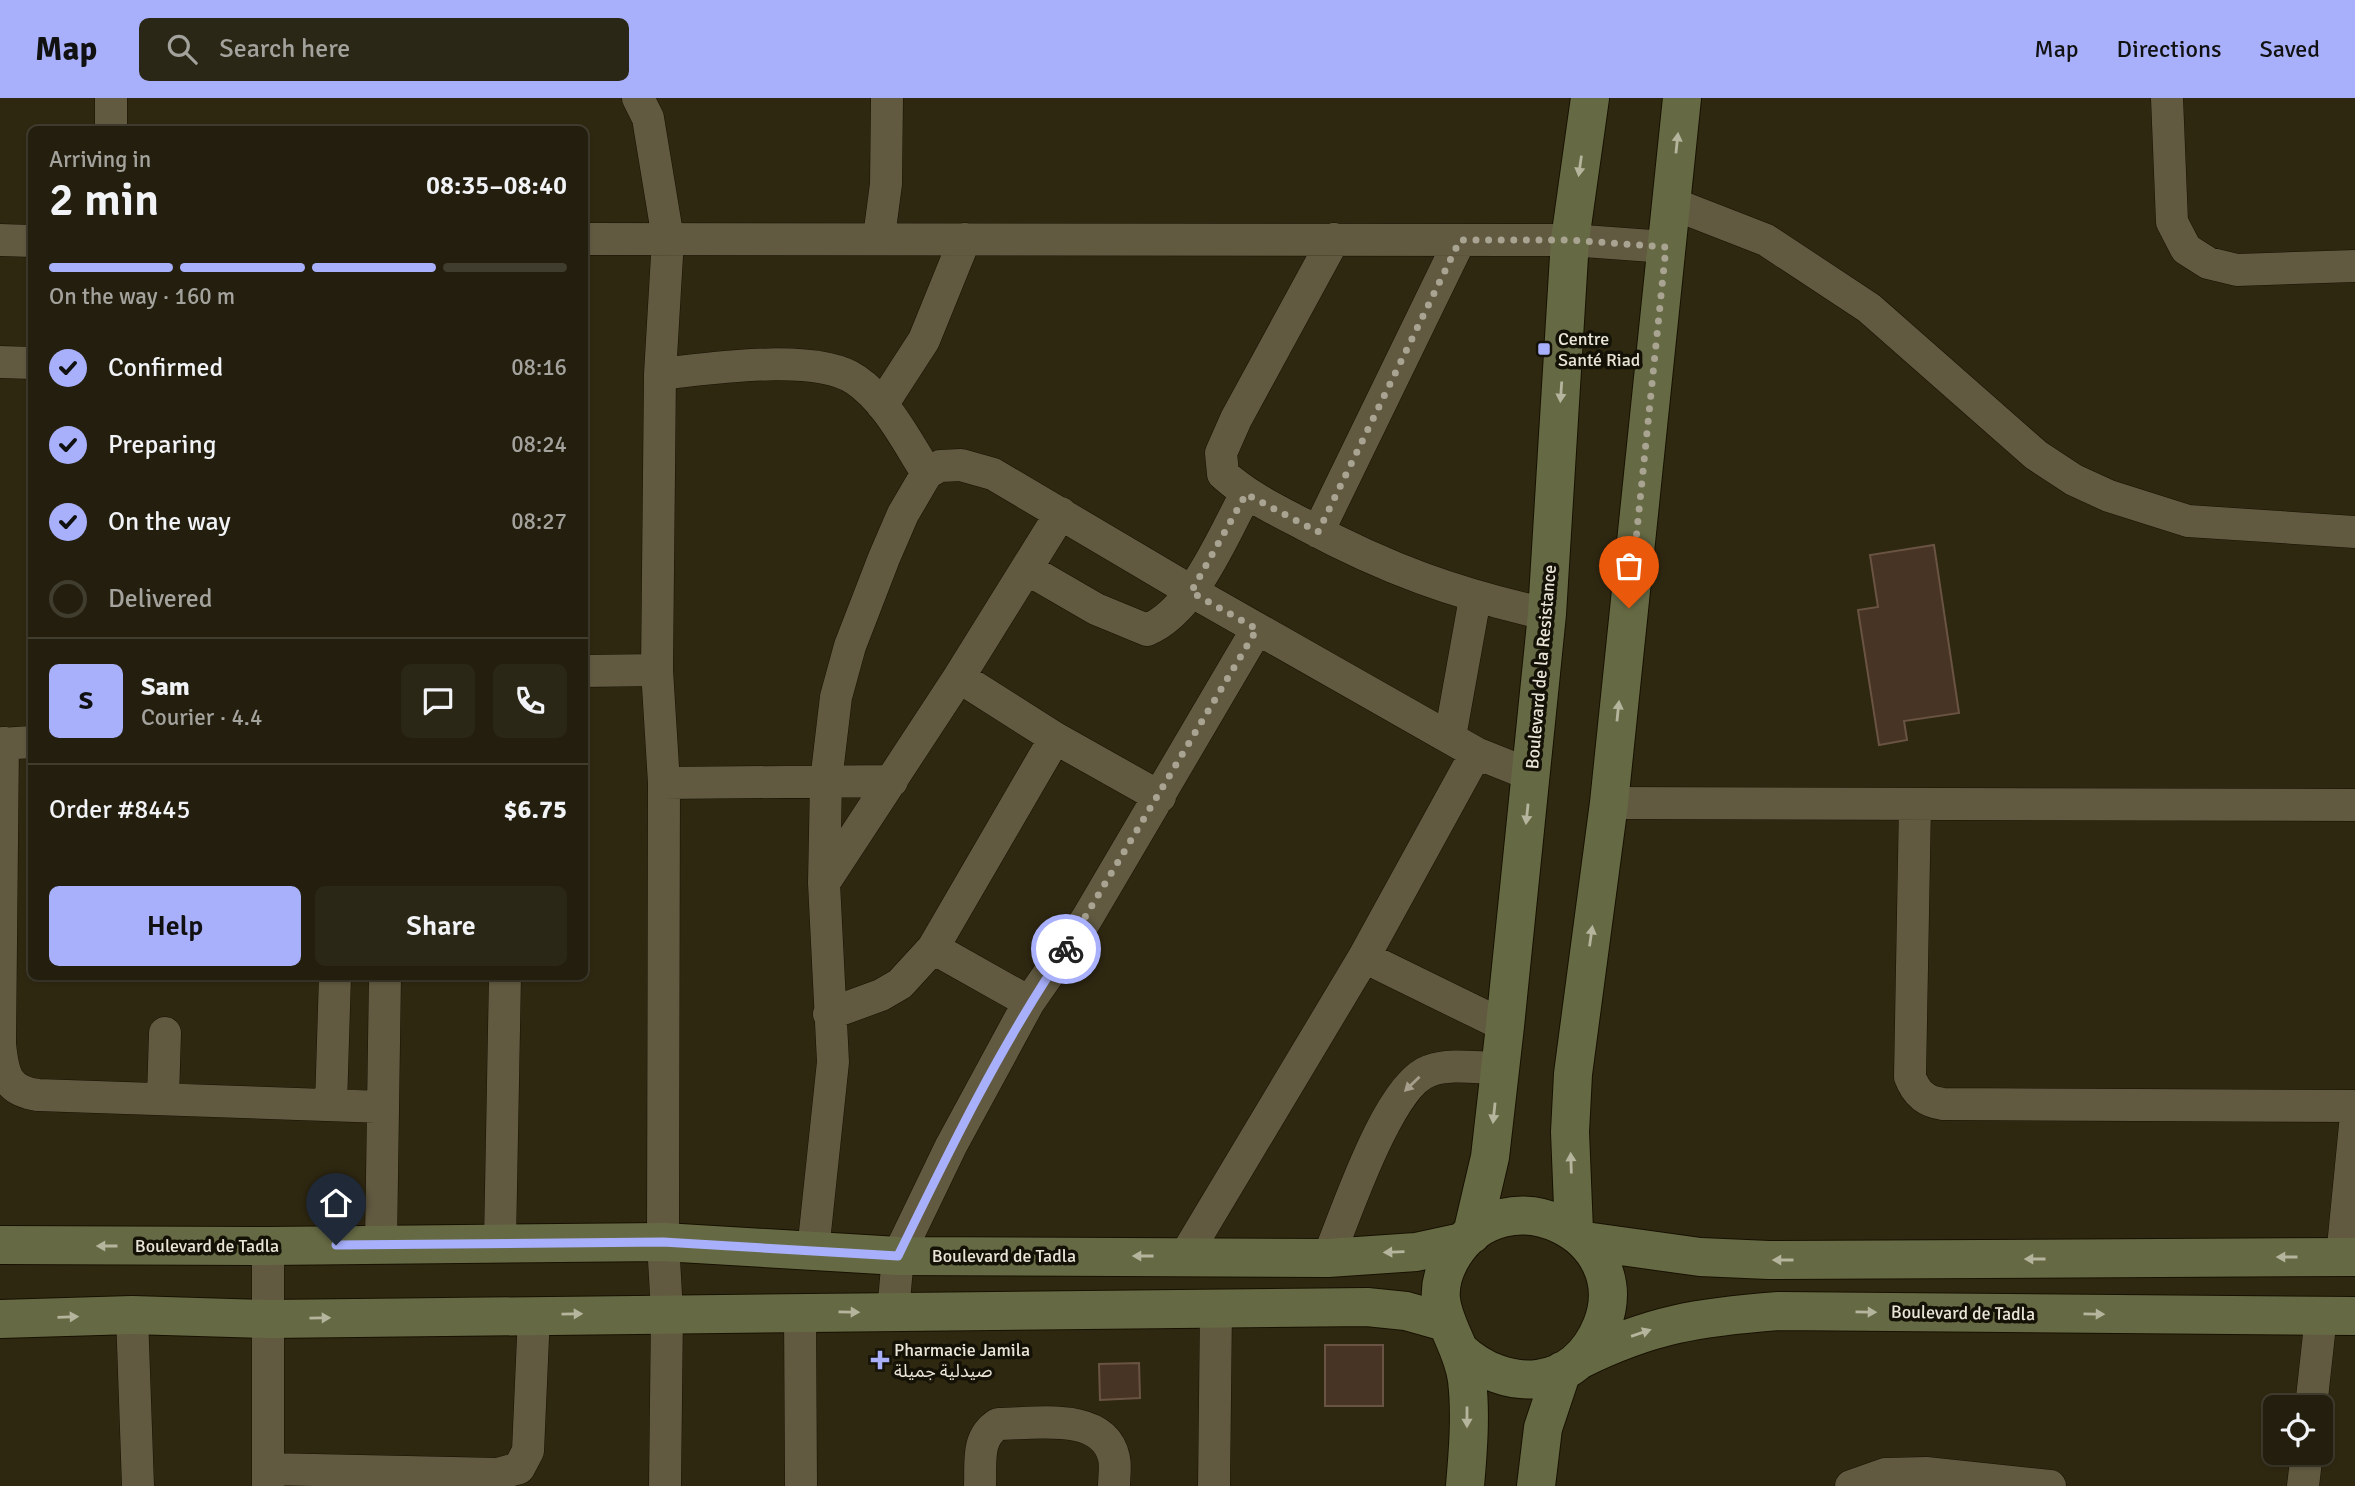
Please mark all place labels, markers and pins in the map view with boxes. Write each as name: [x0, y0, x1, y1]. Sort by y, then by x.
place label: Centre Santé Riad: [1558, 328, 1640, 371]
marker: Centre Santé Riad: [1536, 341, 1552, 357]
pin: [1599, 536, 1659, 608]
pin: [306, 1173, 366, 1245]
place label: Pharmacie Jamila صيدلية جميلة: [894, 1339, 1030, 1382]
marker: Pharmacie Jamila صيدلية جميلة: [872, 1352, 888, 1368]

